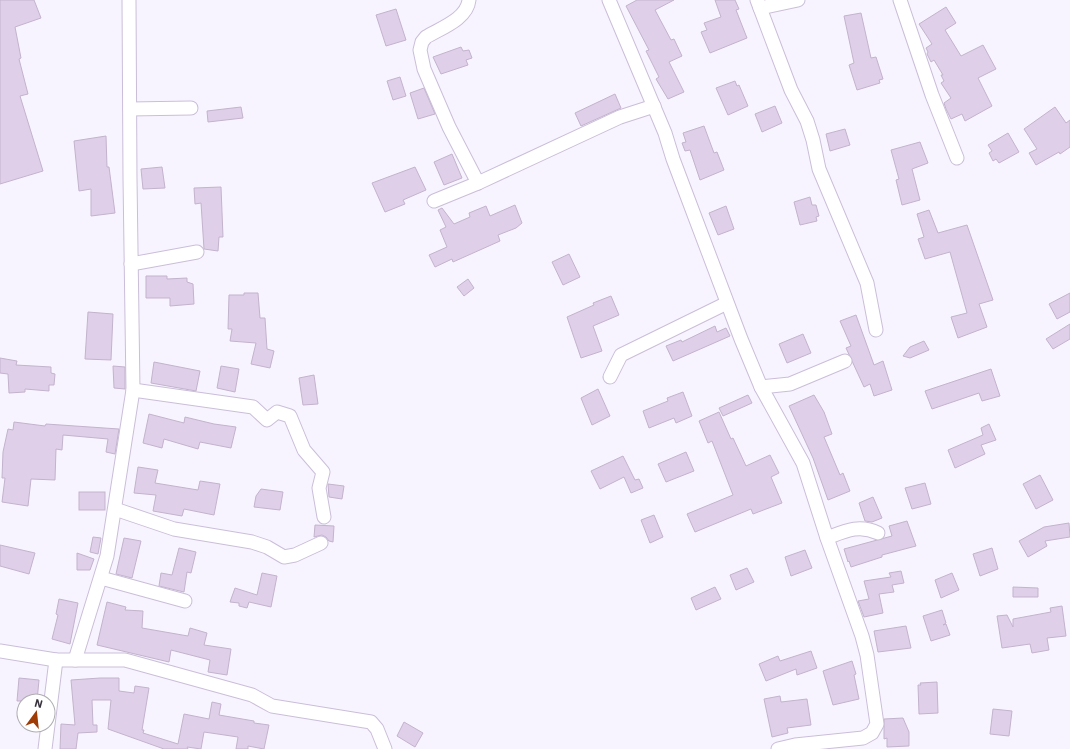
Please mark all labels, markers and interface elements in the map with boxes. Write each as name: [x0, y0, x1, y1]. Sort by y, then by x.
north arrow: [16, 693, 56, 733]
text: N: [33, 696, 44, 711]

